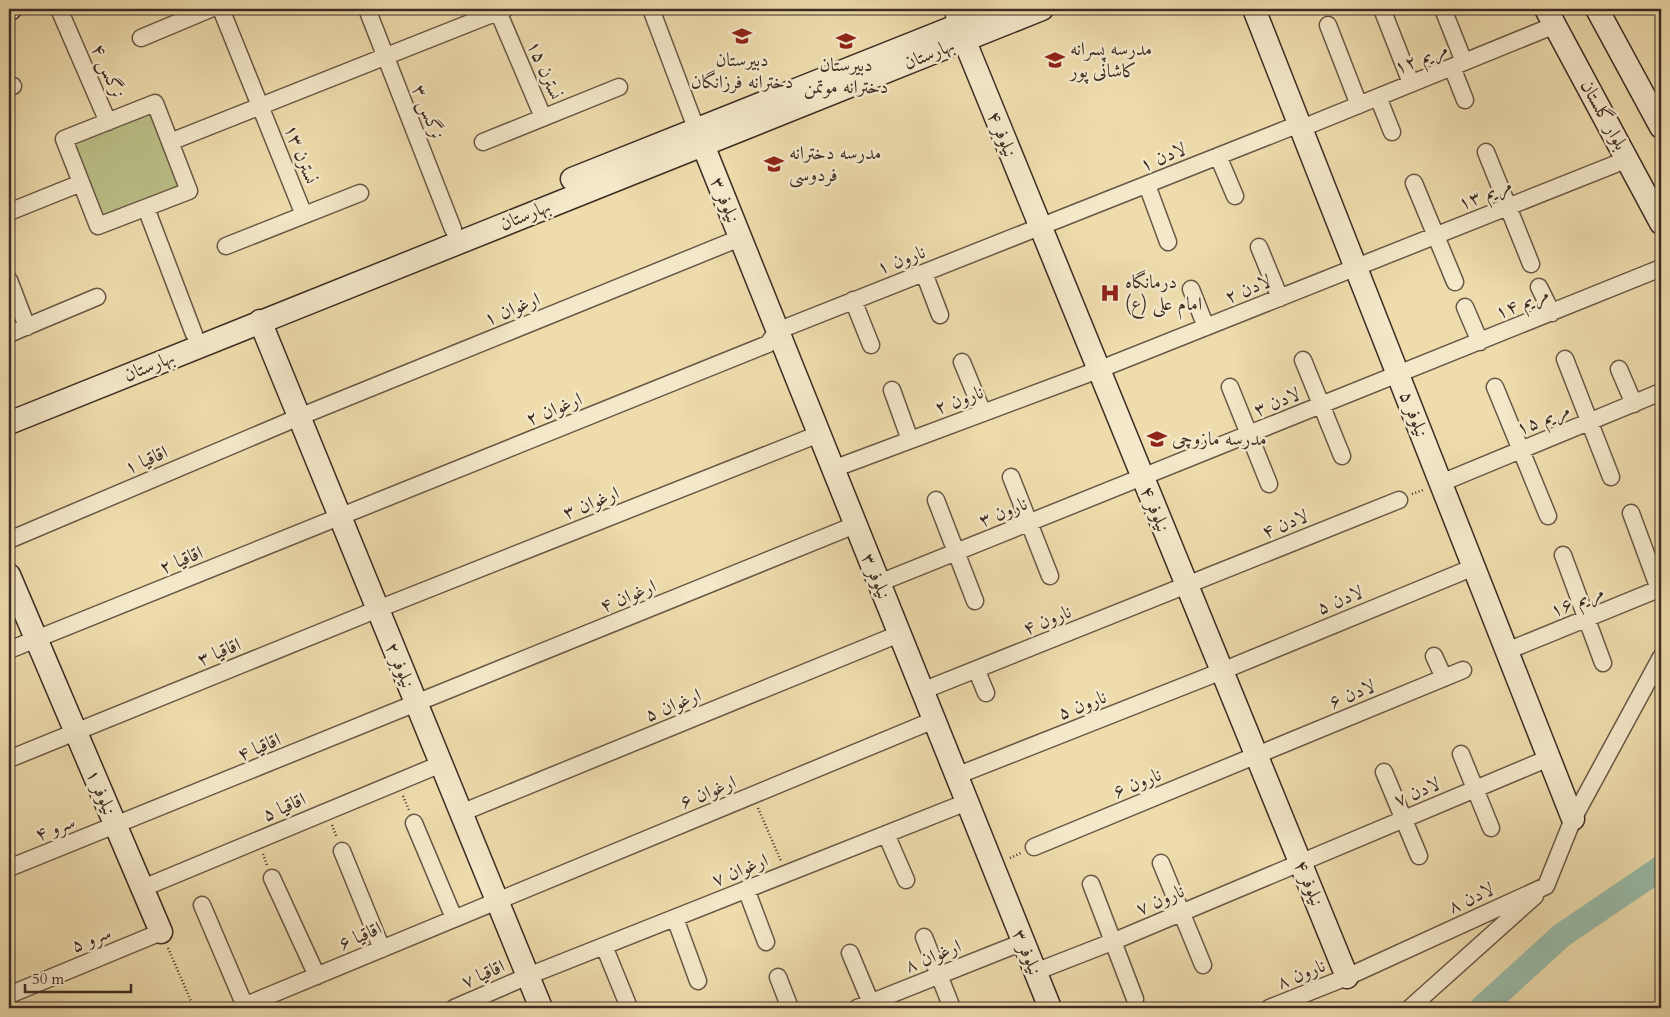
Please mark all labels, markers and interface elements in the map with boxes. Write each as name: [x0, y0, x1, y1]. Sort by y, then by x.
school or university icon: دبیرستان دخترانه فرزانگان: [731, 25, 753, 47]
school or university icon: دبیرستان دخترانه موتمن: [835, 30, 857, 52]
street label: بهارستان: [900, 32, 958, 76]
street label: مریم ۱۲: [1390, 35, 1453, 83]
street label: نسترن ۱۵: [521, 36, 569, 104]
place label: مدرسه پسرانه کاشانی پور: [1068, 36, 1152, 84]
street label: نرگس ۴: [85, 40, 131, 102]
place label: دبیرستان دخترانه فرزانگان: [691, 47, 793, 95]
school or university icon: مدرسه پسرانه کاشانی پور: [1044, 49, 1066, 71]
place label: دبیرستان دخترانه موتمن: [804, 52, 888, 100]
street label: بلوار گلستان: [1574, 75, 1634, 155]
street label: نرگس ۳: [406, 81, 450, 143]
street label: نیلوفر ۴: [981, 107, 1023, 161]
street label: نسترن ۱۳: [278, 120, 324, 188]
street label: لادن ۱: [1136, 136, 1190, 178]
place label: مدرسه دخترانه فردوسی: [789, 140, 881, 188]
school or university icon: مدرسه دخترانه فردوسی: [763, 153, 785, 175]
street label: مریم ۱۳: [1454, 171, 1517, 219]
street label: نیلوفر ۳: [704, 173, 746, 227]
street label: بهارستان: [496, 193, 554, 237]
street label: نارون ۱: [873, 239, 929, 281]
street label: لادن ۲: [1221, 268, 1275, 310]
place label: درمانگاه امام علی (ع): [1125, 269, 1202, 320]
street label: مریم ۱۴: [1491, 280, 1554, 328]
hospital icon: درمانگاه امام علی (ع): [1099, 282, 1121, 304]
street label: ارغوان ۱: [480, 286, 544, 332]
street label: بهارستان: [120, 344, 178, 388]
street label: نارون ۲: [931, 379, 987, 421]
street label: لادن ۳: [1250, 381, 1304, 423]
street label: ارغوان ۲: [522, 386, 586, 432]
street label: نیلوفر ۵: [1393, 387, 1435, 441]
street label: مریم ۱۵: [1512, 396, 1575, 444]
place label: مدرسه مازوچی: [1172, 426, 1267, 452]
school or university icon: مدرسه مازوچی: [1146, 428, 1168, 450]
street label: اقاقیا ۱: [120, 439, 172, 481]
street label: ارغوان ۳: [559, 480, 623, 526]
street label: نیلوفر ۴: [1134, 482, 1176, 536]
street label: نارون ۳: [975, 491, 1031, 533]
street label: لادن ۴: [1258, 503, 1312, 545]
street label: اقاقیا ۲: [155, 540, 207, 580]
street label: نیلوفر ۳: [855, 549, 897, 603]
street label: ارغوان ۴: [596, 573, 660, 619]
street label: مریم ۱۶: [1546, 578, 1609, 626]
street label: لادن ۵: [1313, 579, 1367, 621]
street label: نارون ۴: [1019, 599, 1075, 641]
street label: اقاقیا ۳: [193, 632, 245, 672]
street label: نیلوفر ۲: [379, 638, 421, 692]
street label: لادن ۶: [1325, 673, 1379, 715]
street label: ارغوان ۵: [641, 682, 705, 728]
street label: نارون ۵: [1054, 684, 1110, 726]
street label: اقاقیا ۴: [233, 727, 285, 767]
street label: نارون ۶: [1109, 762, 1165, 804]
street label: نیلوفر ۱: [80, 765, 122, 819]
street label: ارغوان ۶: [676, 769, 740, 815]
street label: لادن ۷: [1390, 771, 1444, 813]
street label: اقاقیا ۵: [258, 786, 310, 828]
street label: سرو ۴: [31, 809, 79, 847]
street label: ارغوان ۷: [708, 847, 772, 893]
street label: نیلوفر ۴: [1288, 856, 1330, 910]
street label: لادن ۸: [1444, 876, 1498, 920]
street label: نارون ۷: [1132, 878, 1188, 922]
street label: اقاقیا ۶: [334, 915, 386, 957]
street label: سرو ۵: [67, 919, 115, 959]
street label: نیلوفر ۳: [1006, 925, 1048, 979]
street label: ارغوان ۸: [901, 933, 965, 979]
street label: اقاقیا ۷: [457, 953, 509, 995]
street label: نارون ۸: [1273, 953, 1329, 995]
scale bar: [25, 962, 131, 994]
text: 50 m: [32, 969, 64, 989]

